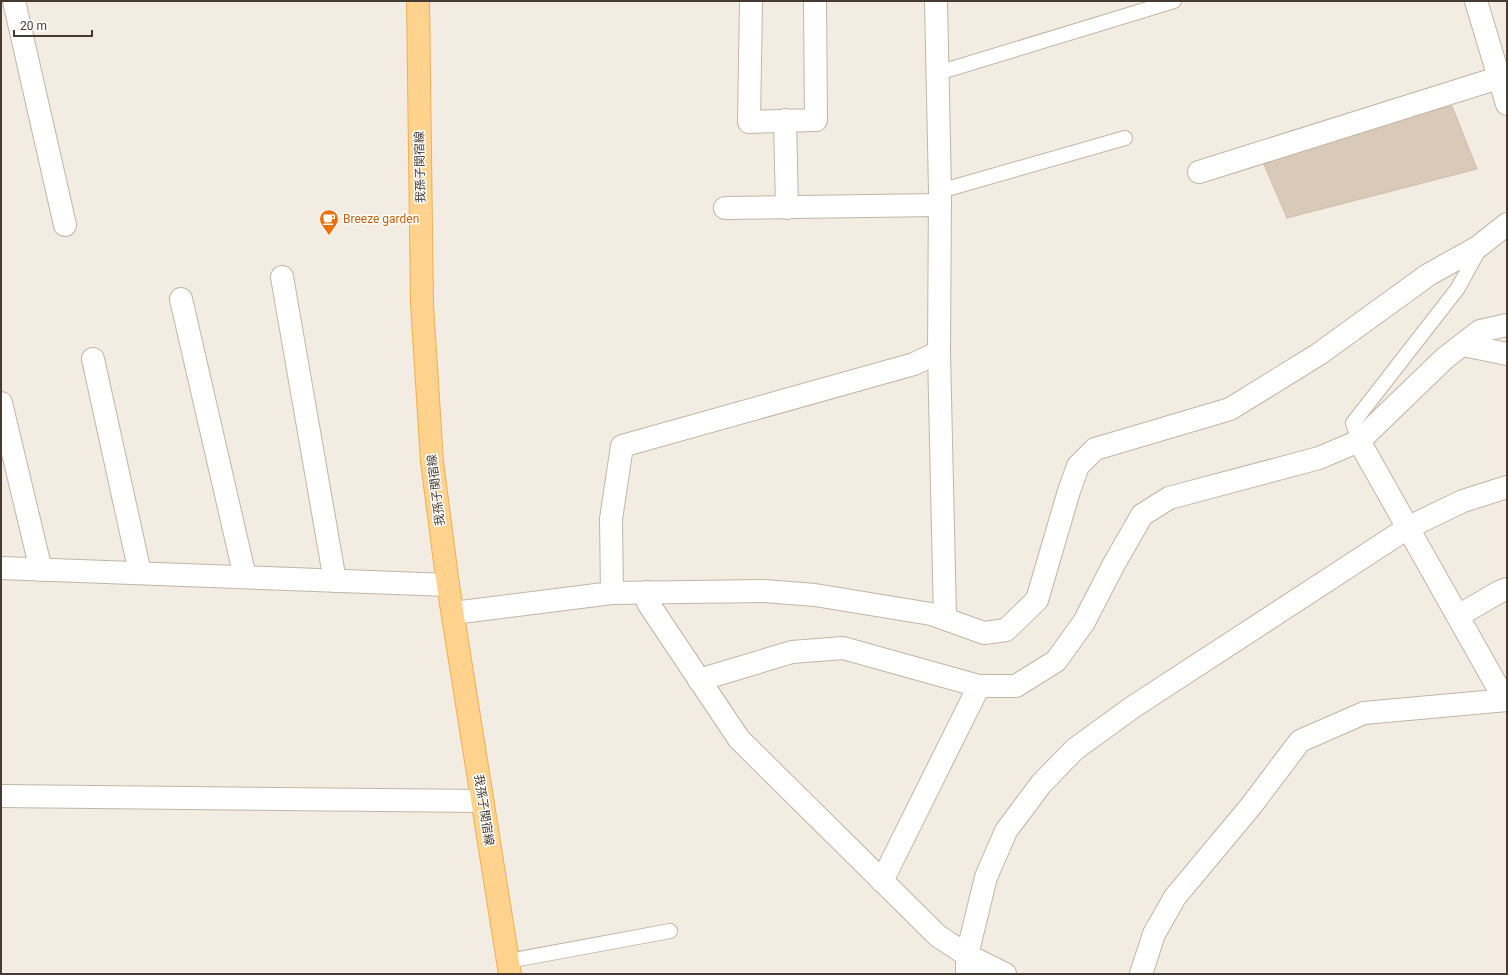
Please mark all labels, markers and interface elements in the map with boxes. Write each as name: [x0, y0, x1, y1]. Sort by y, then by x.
scale bar: [14, 12, 92, 38]
text: 20 m: [20, 19, 47, 33]
street label: 我孫子関宿線: [412, 131, 428, 203]
cafe icon: Breeze garden: [318, 208, 340, 236]
place label: Breeze garden: [343, 212, 419, 226]
street label: 我孫子関宿線: [425, 453, 447, 527]
street label: 我孫子関宿線: [471, 773, 497, 847]

